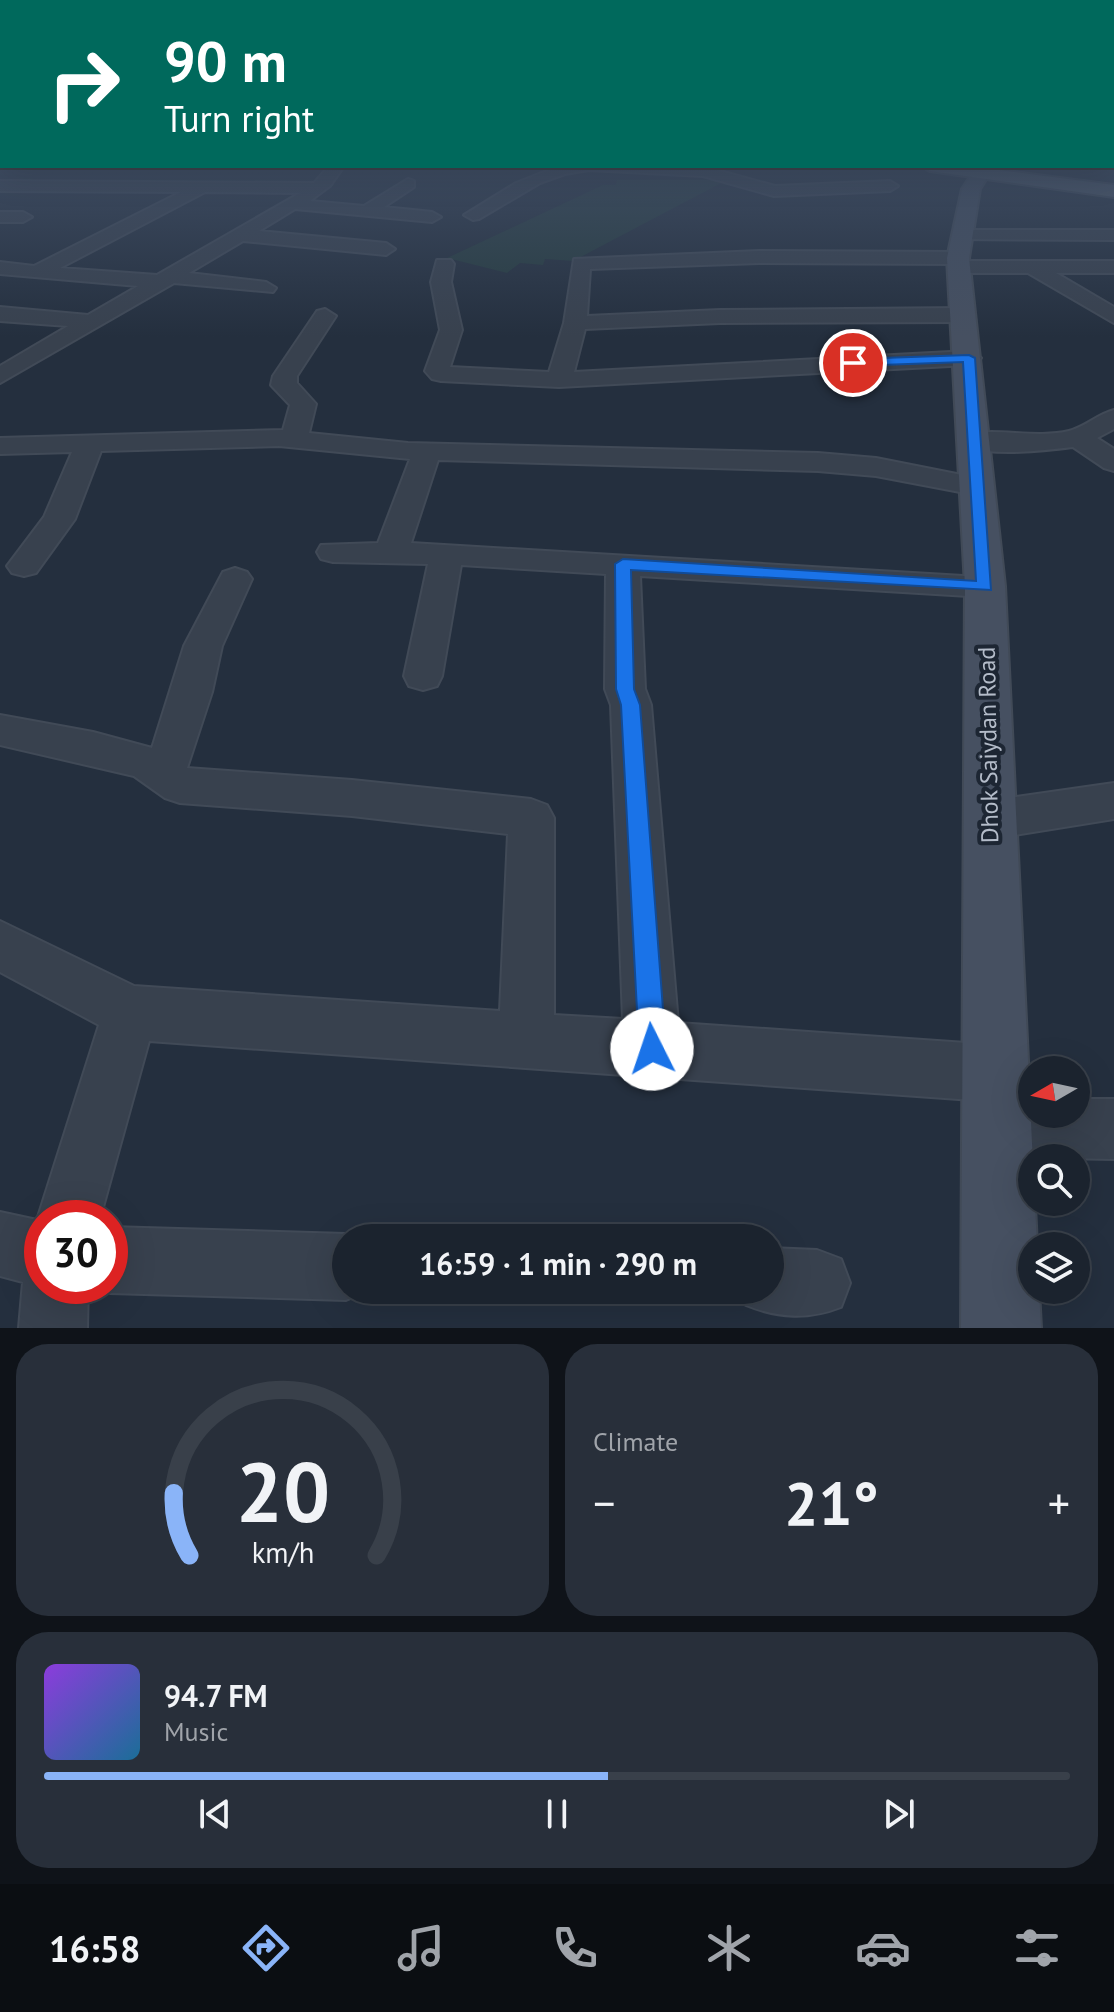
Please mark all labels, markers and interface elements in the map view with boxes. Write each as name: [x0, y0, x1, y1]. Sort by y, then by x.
text: 90 m: [164, 25, 287, 97]
icon: right: [32, 32, 136, 136]
text: Turn right: [164, 95, 314, 142]
pin: [819, 329, 887, 397]
icon: arrive: [831, 341, 875, 385]
street label: Dhok Saiydan Road: [971, 647, 1005, 843]
position arrow: [610, 1007, 694, 1091]
north arrow: [1018, 1056, 1090, 1128]
map controls: [1018, 1056, 1090, 1304]
button: search: [1018, 1144, 1090, 1216]
speed limit sign: 30: [24, 1200, 128, 1304]
button: layers: [1018, 1232, 1090, 1304]
text: 16:59 · 1 min · 290 m: [419, 1244, 697, 1283]
text: Climate: [593, 1425, 678, 1458]
text: 20: [235, 1437, 330, 1545]
text: 21°: [784, 1464, 879, 1542]
text: −: [593, 1474, 615, 1531]
text: +: [1048, 1474, 1070, 1531]
text: km/h: [251, 1534, 314, 1571]
text: 94.7 FM: [164, 1676, 268, 1715]
text: Music: [164, 1715, 228, 1748]
icon: previous: [193, 1792, 237, 1836]
icon: pause: [535, 1792, 579, 1836]
icon: next: [877, 1792, 921, 1836]
icon: directions: [238, 1920, 294, 1976]
icon: music: [393, 1920, 449, 1976]
icon: phone: [547, 1920, 603, 1976]
icon: climate: [701, 1920, 757, 1976]
icon: car: [855, 1920, 911, 1976]
icon: filters: [1009, 1920, 1065, 1976]
text: 16:58: [49, 1925, 140, 1972]

